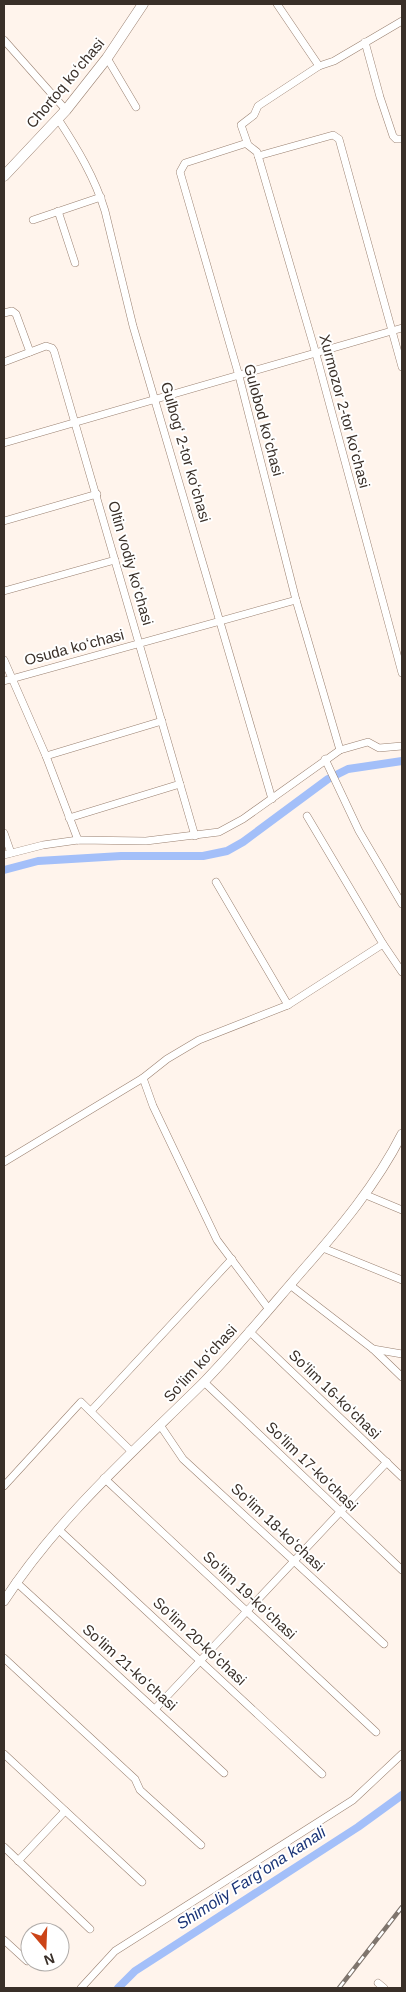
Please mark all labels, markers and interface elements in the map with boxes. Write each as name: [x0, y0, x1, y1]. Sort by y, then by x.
street label: Chortoq koʻchasi: [23, 35, 107, 131]
street label: Xurmozor 2-tor koʻchasi: [316, 332, 374, 490]
street label: Gulobod koʻchasi: [241, 362, 287, 478]
street label: Gulbogʻ 2-tor koʻchasi: [158, 380, 214, 524]
street label: Oltin vodiy koʻchasi: [105, 499, 157, 627]
street label: Osuda koʻchasi: [22, 626, 126, 668]
street label: Soʻlim koʻchasi: [160, 1321, 240, 1405]
street label: Soʻlim 16-koʻchasi: [286, 1346, 384, 1442]
street label: Soʻlim 17-koʻchasi: [263, 1418, 361, 1514]
street label: Soʻlim 18-koʻchasi: [228, 1480, 328, 1574]
street label: Soʻlim 19-koʻchasi: [200, 1548, 300, 1642]
street label: Soʻlim 20-koʻchasi: [150, 1594, 250, 1688]
street label: Soʻlim 21-koʻchasi: [79, 1620, 181, 1714]
water label: Shimoliy Fargʻona kanali: [173, 1823, 329, 1933]
north arrow: [20, 1922, 70, 1972]
text: N: [42, 1950, 57, 1969]

